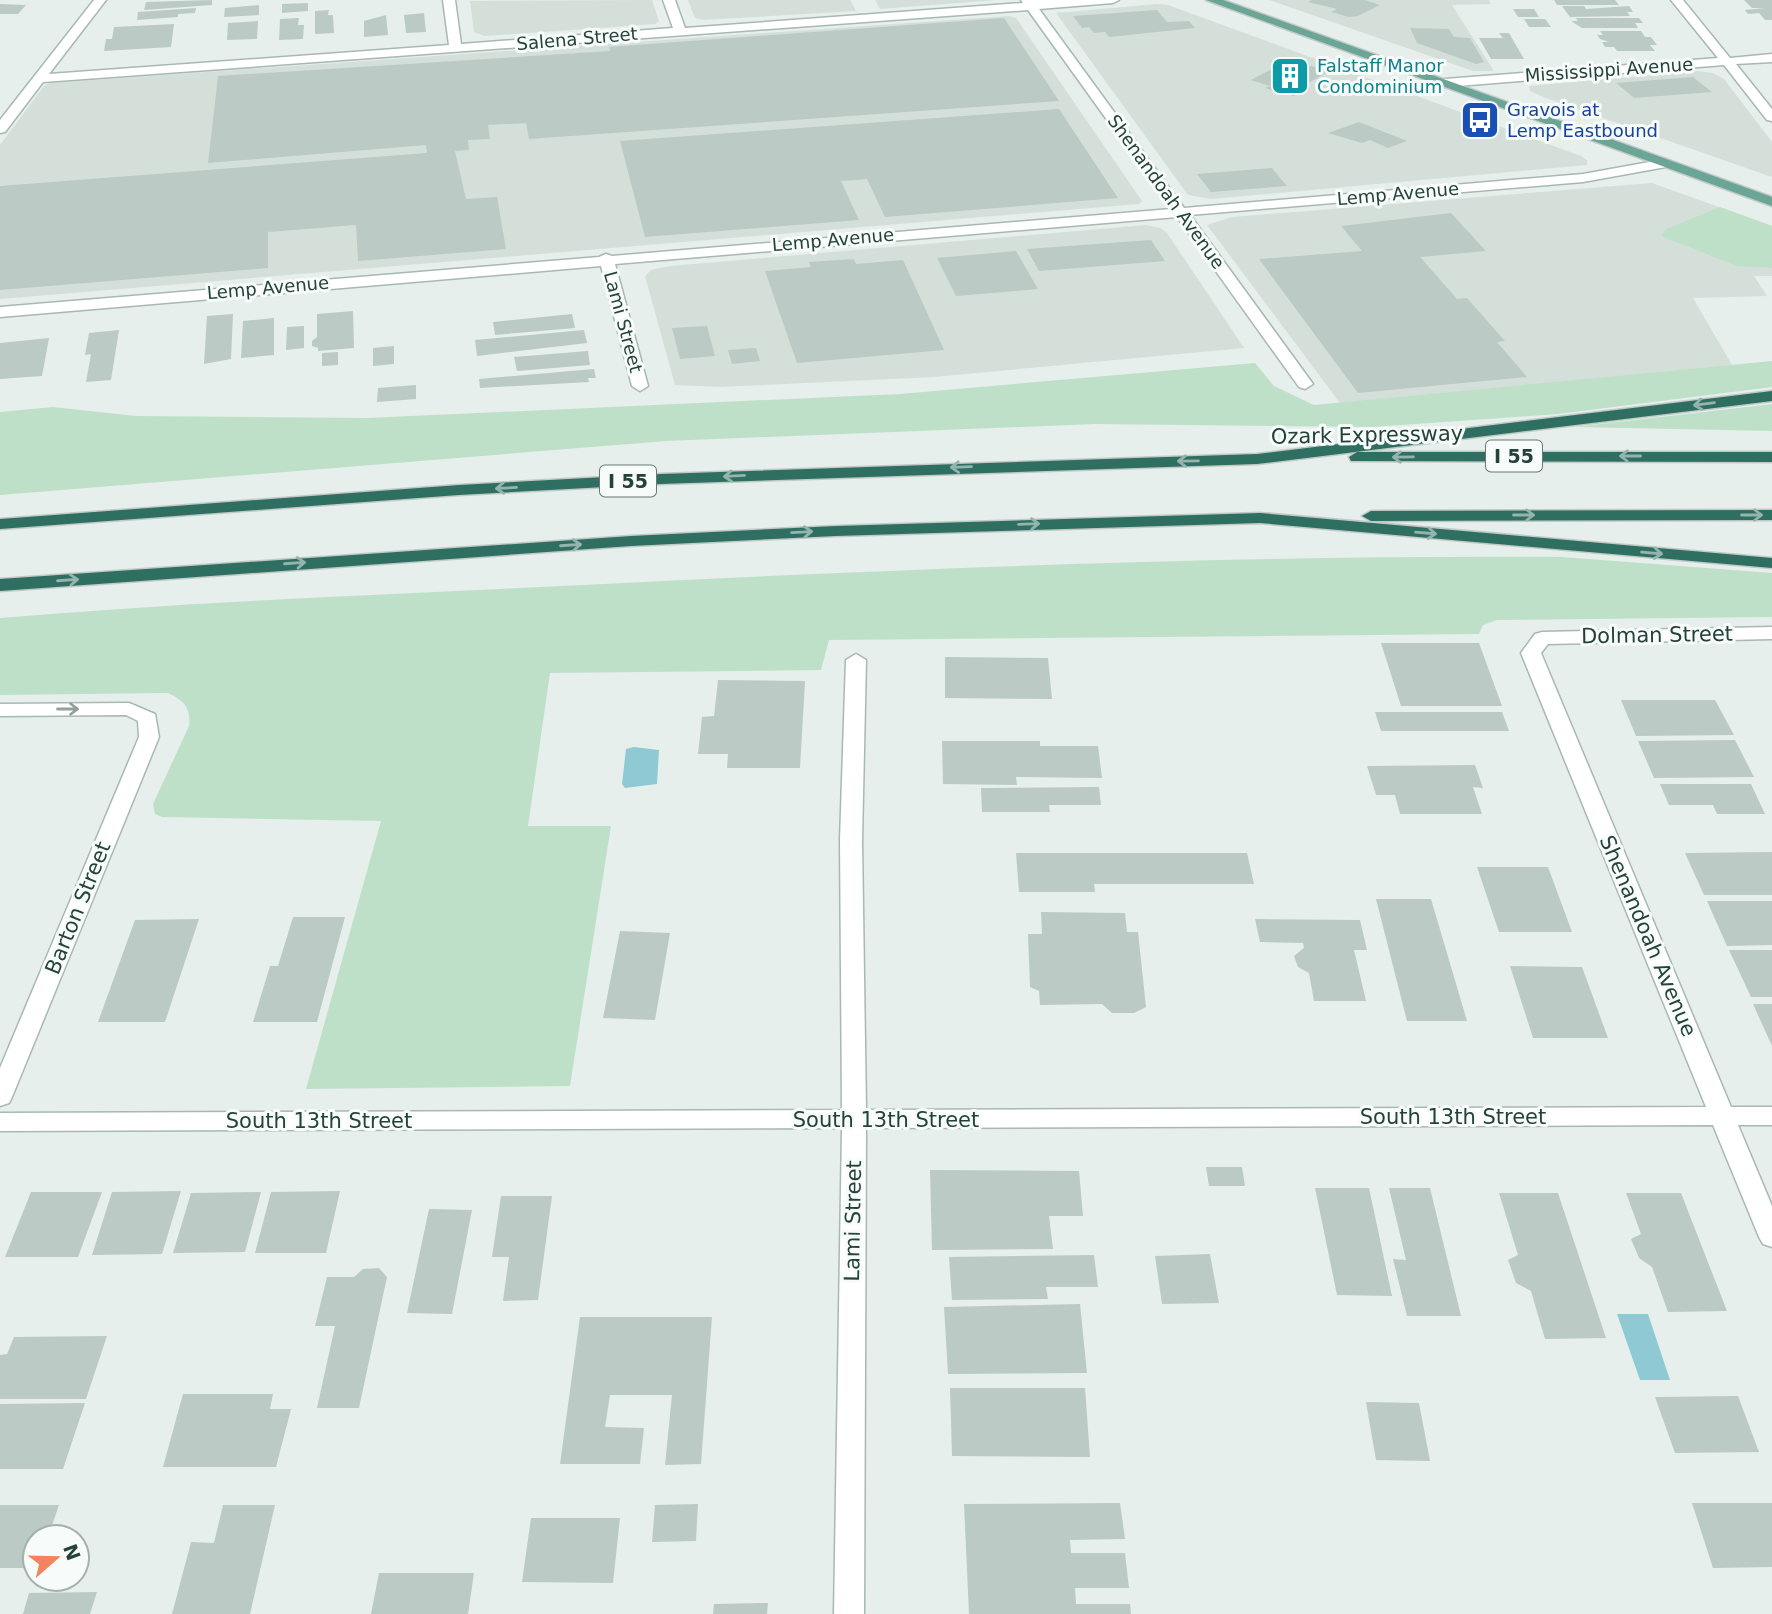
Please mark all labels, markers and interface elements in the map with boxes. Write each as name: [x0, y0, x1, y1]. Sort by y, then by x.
street label: Salena Street: [516, 23, 638, 54]
street label: Mississippi Avenue: [1524, 53, 1694, 86]
building icon: Falstaff Manor Condominium: [1269, 55, 1311, 97]
place label: Falstaff Manor Condominium: [1317, 55, 1444, 97]
bus stop icon: Gravois at Lemp Eastbound: [1459, 99, 1501, 141]
place label: Gravois at Lemp Eastbound: [1507, 99, 1658, 141]
street label: Shenandoah Avenue: [1103, 111, 1229, 273]
street label: Lemp Avenue: [1336, 178, 1460, 209]
street label: Lemp Avenue: [771, 224, 895, 255]
street label: Lami Street: [600, 269, 647, 375]
street label: Lemp Avenue: [206, 272, 330, 303]
one-way arrow: [1693, 398, 1716, 411]
street label: Ozark Expressway: [1271, 421, 1463, 449]
road number: I 55: [1486, 440, 1542, 471]
one-way arrow: [1619, 449, 1642, 463]
one-way arrow: [1392, 450, 1415, 464]
one-way arrow: [1177, 454, 1200, 467]
one-way arrow: [950, 461, 973, 474]
road number: I 55: [600, 466, 656, 496]
one-way arrow: [722, 470, 745, 483]
one-way arrow: [495, 481, 518, 494]
one-way arrow: [1512, 508, 1535, 522]
one-way arrow: [1740, 508, 1763, 522]
one-way arrow: [1017, 517, 1040, 530]
one-way arrow: [790, 526, 813, 539]
one-way arrow: [1414, 527, 1436, 540]
one-way arrow: [559, 538, 582, 551]
one-way arrow: [1640, 547, 1663, 560]
one-way arrow: [283, 556, 306, 569]
one-way arrow: [56, 573, 79, 586]
street label: Dolman Street: [1581, 622, 1733, 648]
one-way arrow: [56, 702, 79, 716]
street label: Shenandoah Avenue: [1595, 832, 1701, 1040]
street label: Barton Street: [41, 838, 115, 978]
street label: South 13th Street: [1360, 1105, 1546, 1129]
street label: South 13th Street: [793, 1108, 979, 1132]
street label: South 13th Street: [226, 1109, 412, 1133]
street label: Lami Street: [840, 1160, 866, 1282]
north arrow: [21, 1523, 91, 1593]
text: N: [59, 1541, 85, 1563]

